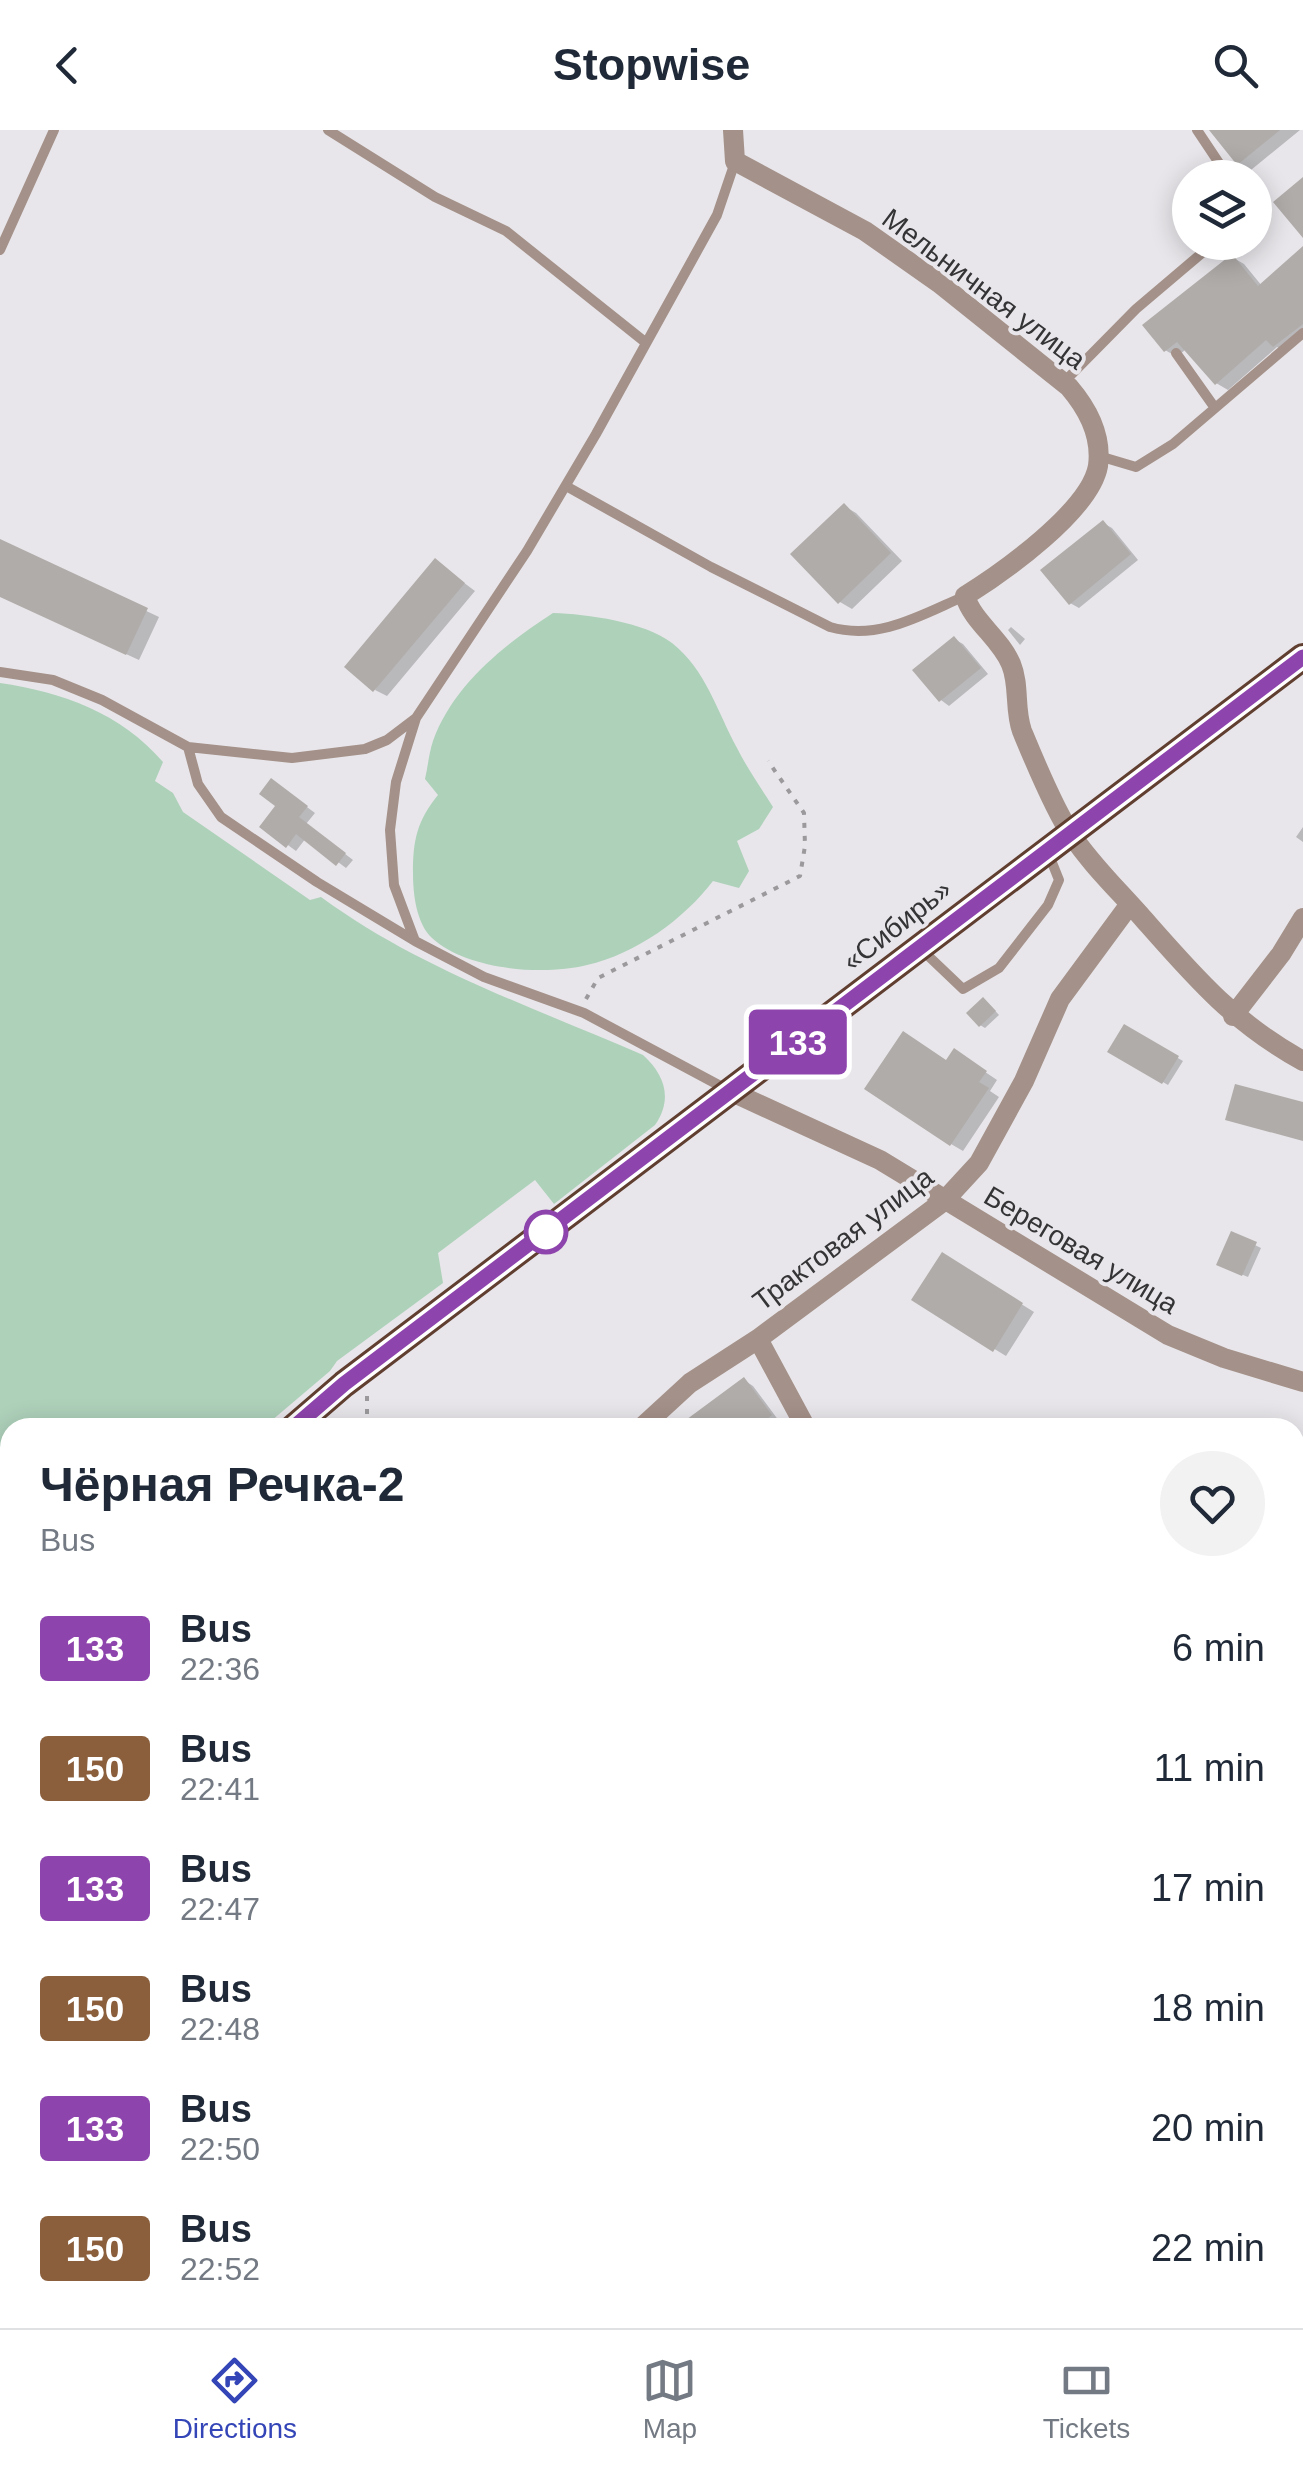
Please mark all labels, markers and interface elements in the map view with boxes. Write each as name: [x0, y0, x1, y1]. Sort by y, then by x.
icon: back: [40, 38, 95, 93]
icon: search: [1208, 38, 1263, 93]
text: Stopwise: [553, 39, 750, 90]
map controls: [1172, 160, 1272, 260]
button: layers: [1172, 160, 1272, 260]
street label: Мельничная улица: [876, 203, 1092, 376]
street label: «Сибирь»: [837, 873, 957, 977]
line badge: 133: [740, 1010, 856, 1074]
text: 133: [769, 1023, 827, 1062]
street label: Трактовая улица: [747, 1161, 939, 1317]
street label: Береговая улица: [979, 1180, 1184, 1320]
unlabelled marker: [525, 1211, 567, 1253]
button: heart: [1160, 1451, 1265, 1556]
text: Чёрная Речка-2: [40, 1458, 404, 1511]
text: Bus: [40, 1522, 95, 1558]
text: Bus: [180, 1608, 252, 1650]
text: 6 min: [1172, 1627, 1265, 1669]
text: 133: [66, 1629, 124, 1668]
text: 22:36: [180, 1651, 260, 1687]
text: Bus: [180, 1728, 252, 1770]
text: 11 min: [1154, 1747, 1265, 1789]
text: 150: [66, 1749, 124, 1788]
text: 22:41: [180, 1771, 260, 1807]
text: Bus: [180, 1848, 252, 1890]
text: 17 min: [1151, 1867, 1265, 1909]
text: 133: [66, 1869, 124, 1908]
text: 22:47: [180, 1891, 260, 1927]
text: Bus: [180, 1968, 252, 2010]
text: 18 min: [1151, 1987, 1265, 2029]
text: 150: [66, 1989, 124, 2028]
text: 22:48: [180, 2011, 260, 2047]
text: Bus: [180, 2088, 252, 2130]
text: 20 min: [1151, 2107, 1265, 2149]
text: 133: [66, 2109, 124, 2148]
text: 22:50: [180, 2131, 260, 2167]
text: Bus: [180, 2208, 252, 2250]
text: 22 min: [1151, 2227, 1265, 2269]
text: 150: [66, 2229, 124, 2268]
text: 22:52: [180, 2251, 260, 2287]
tab: Directions: [173, 2353, 297, 2445]
tab: Map: [642, 2353, 697, 2445]
tab: Tickets: [1043, 2353, 1130, 2445]

